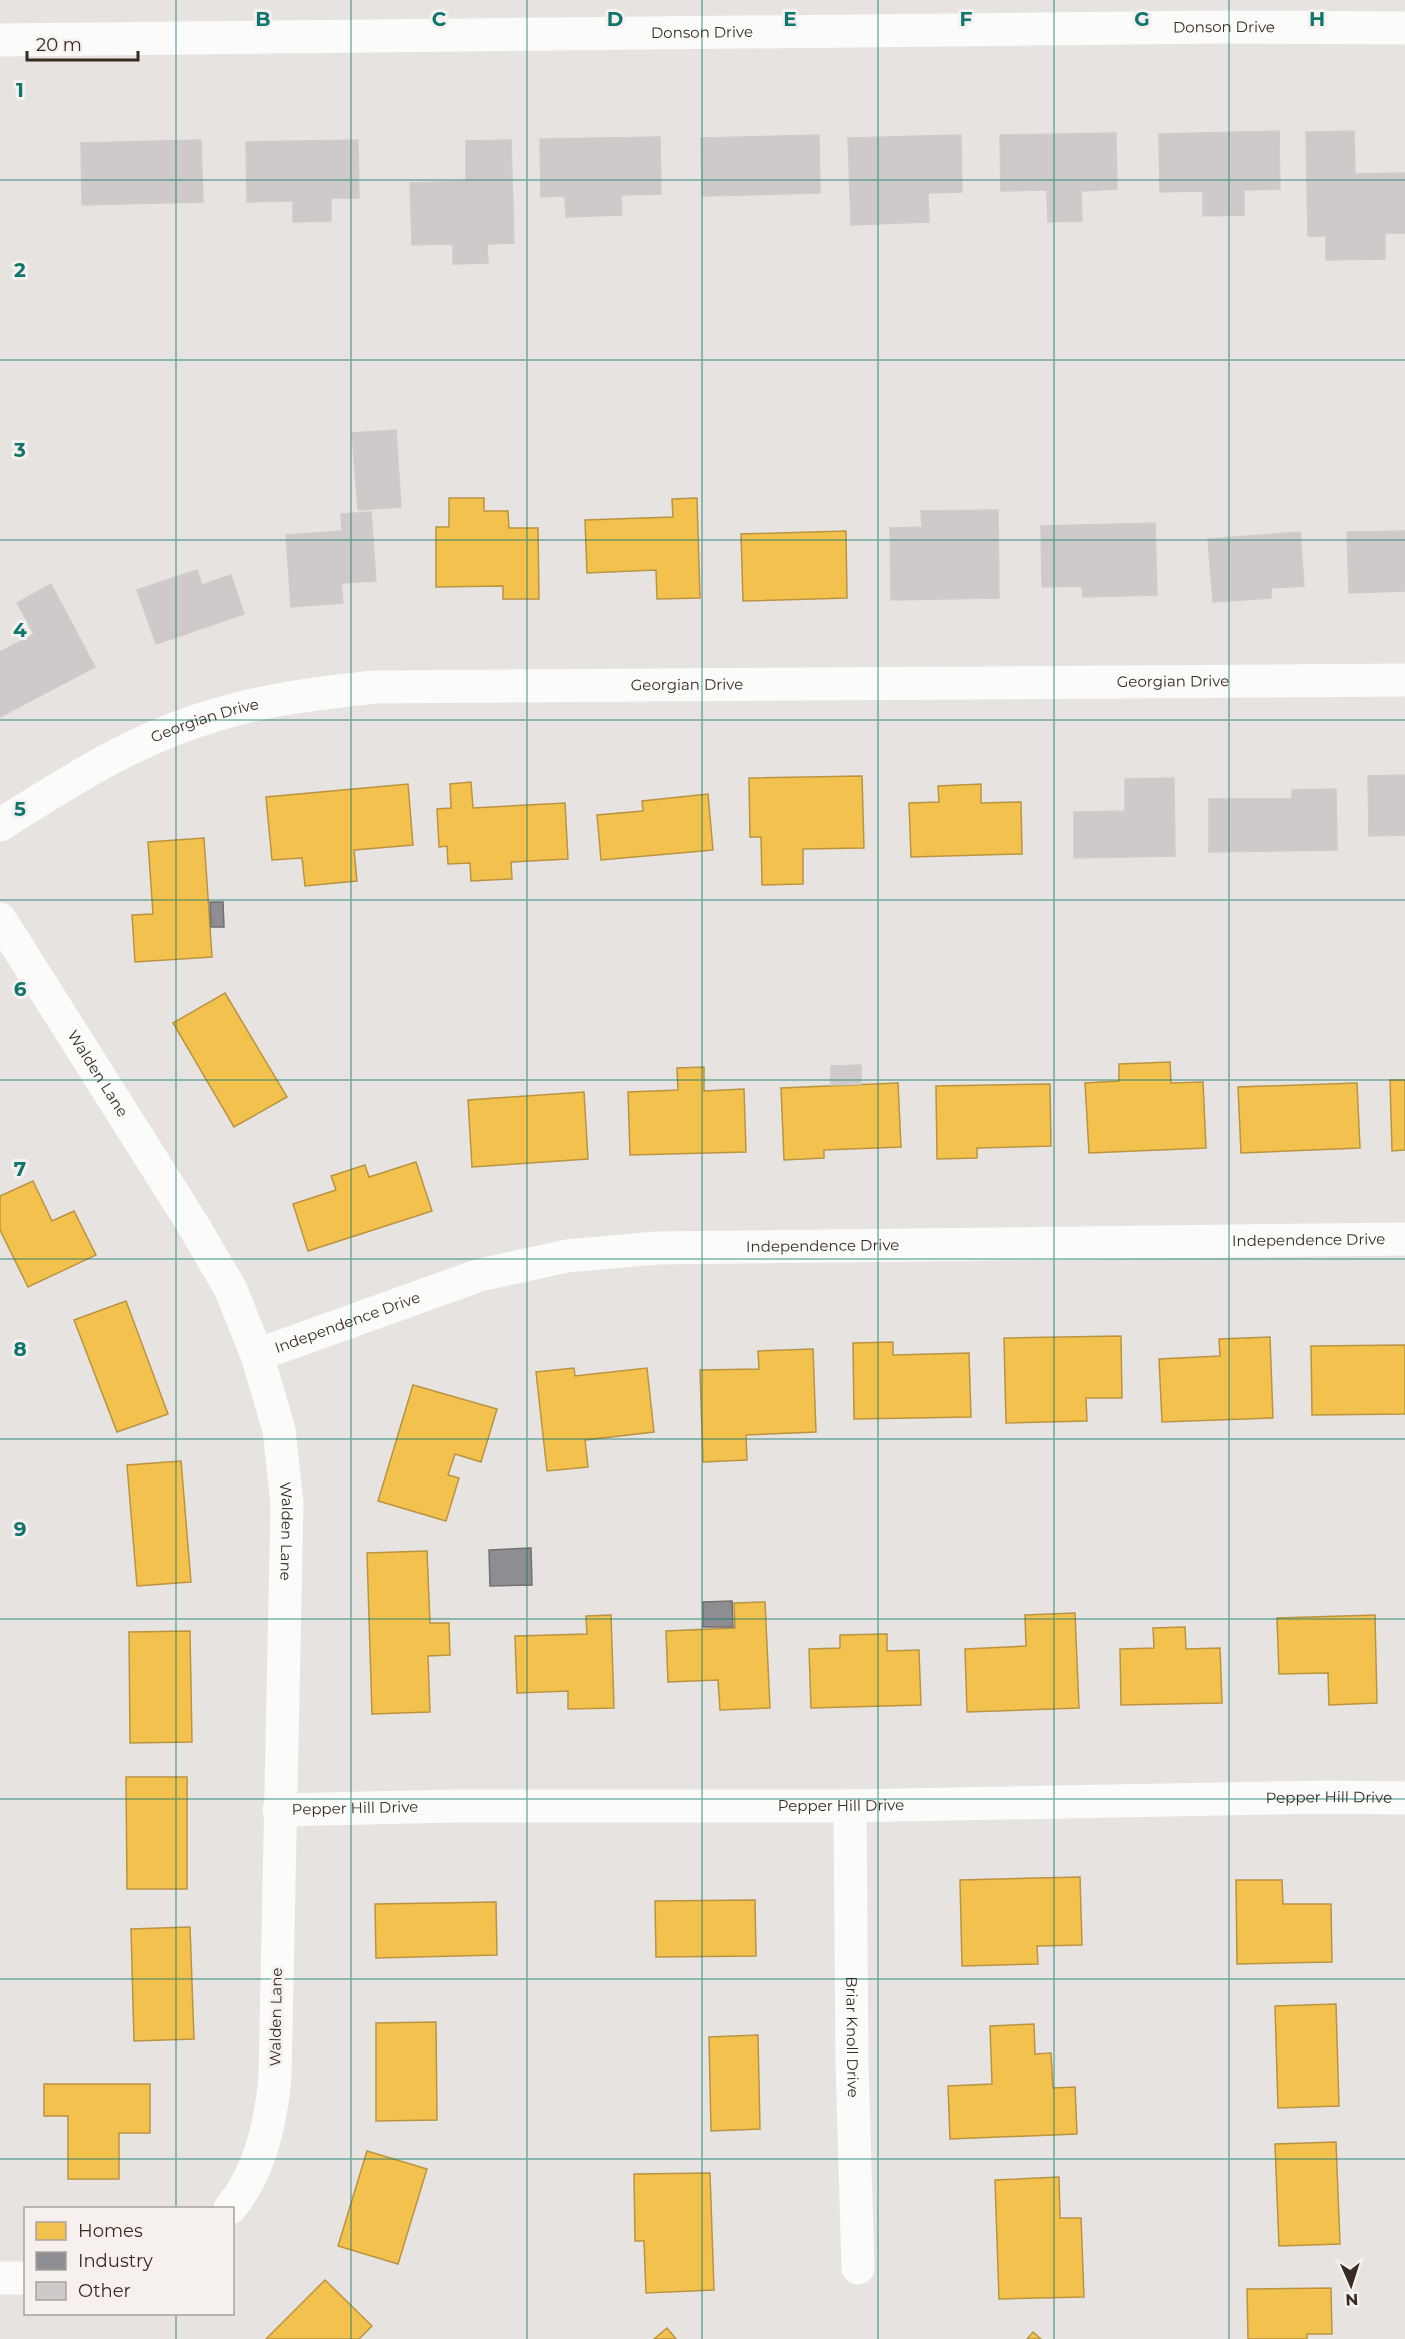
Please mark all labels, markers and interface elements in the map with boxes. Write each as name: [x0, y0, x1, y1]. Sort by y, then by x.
text: B: [255, 7, 271, 31]
text: C: [432, 7, 447, 31]
text: D: [607, 7, 623, 31]
text: E: [783, 7, 797, 31]
text: F: [960, 7, 973, 31]
text: G: [1134, 7, 1150, 31]
text: H: [1309, 7, 1325, 31]
street label: Donson Drive: [1173, 17, 1275, 37]
street label: Donson Drive: [651, 22, 753, 42]
scale bar: [27, 24, 138, 62]
text: 20 m: [36, 34, 82, 56]
text: 1: [16, 78, 24, 102]
text: 2: [14, 258, 26, 282]
text: 3: [13, 438, 26, 462]
text: 4: [13, 618, 27, 642]
street label: Georgian Drive: [1117, 671, 1229, 691]
street label: Georgian Drive: [631, 674, 743, 694]
street label: Georgian Drive: [148, 694, 260, 747]
text: 5: [14, 797, 26, 821]
text: 6: [14, 977, 27, 1001]
street label: Walden Lane: [64, 1027, 133, 1120]
text: 7: [14, 1157, 26, 1181]
street label: Independence Drive: [1232, 1229, 1385, 1250]
street label: Independence Drive: [746, 1235, 899, 1256]
street label: Independence Drive: [272, 1287, 423, 1357]
text: 8: [13, 1337, 27, 1361]
street label: Walden Lane: [276, 1481, 297, 1581]
text: 9: [14, 1517, 26, 1541]
street label: Pepper Hill Drive: [1265, 1787, 1392, 1807]
street label: Pepper Hill Drive: [778, 1795, 904, 1815]
street label: Pepper Hill Drive: [291, 1797, 418, 1819]
street label: Walden Lane: [265, 1967, 286, 2067]
street label: Briar Knoll Drive: [842, 1976, 863, 2098]
legend: [24, 2207, 234, 2315]
text: Homes: [78, 2220, 143, 2242]
text: Industry: [78, 2250, 153, 2272]
north arrow: [1321, 2255, 1381, 2315]
text: Other: [78, 2280, 131, 2302]
text: N: [1345, 2290, 1359, 2309]

